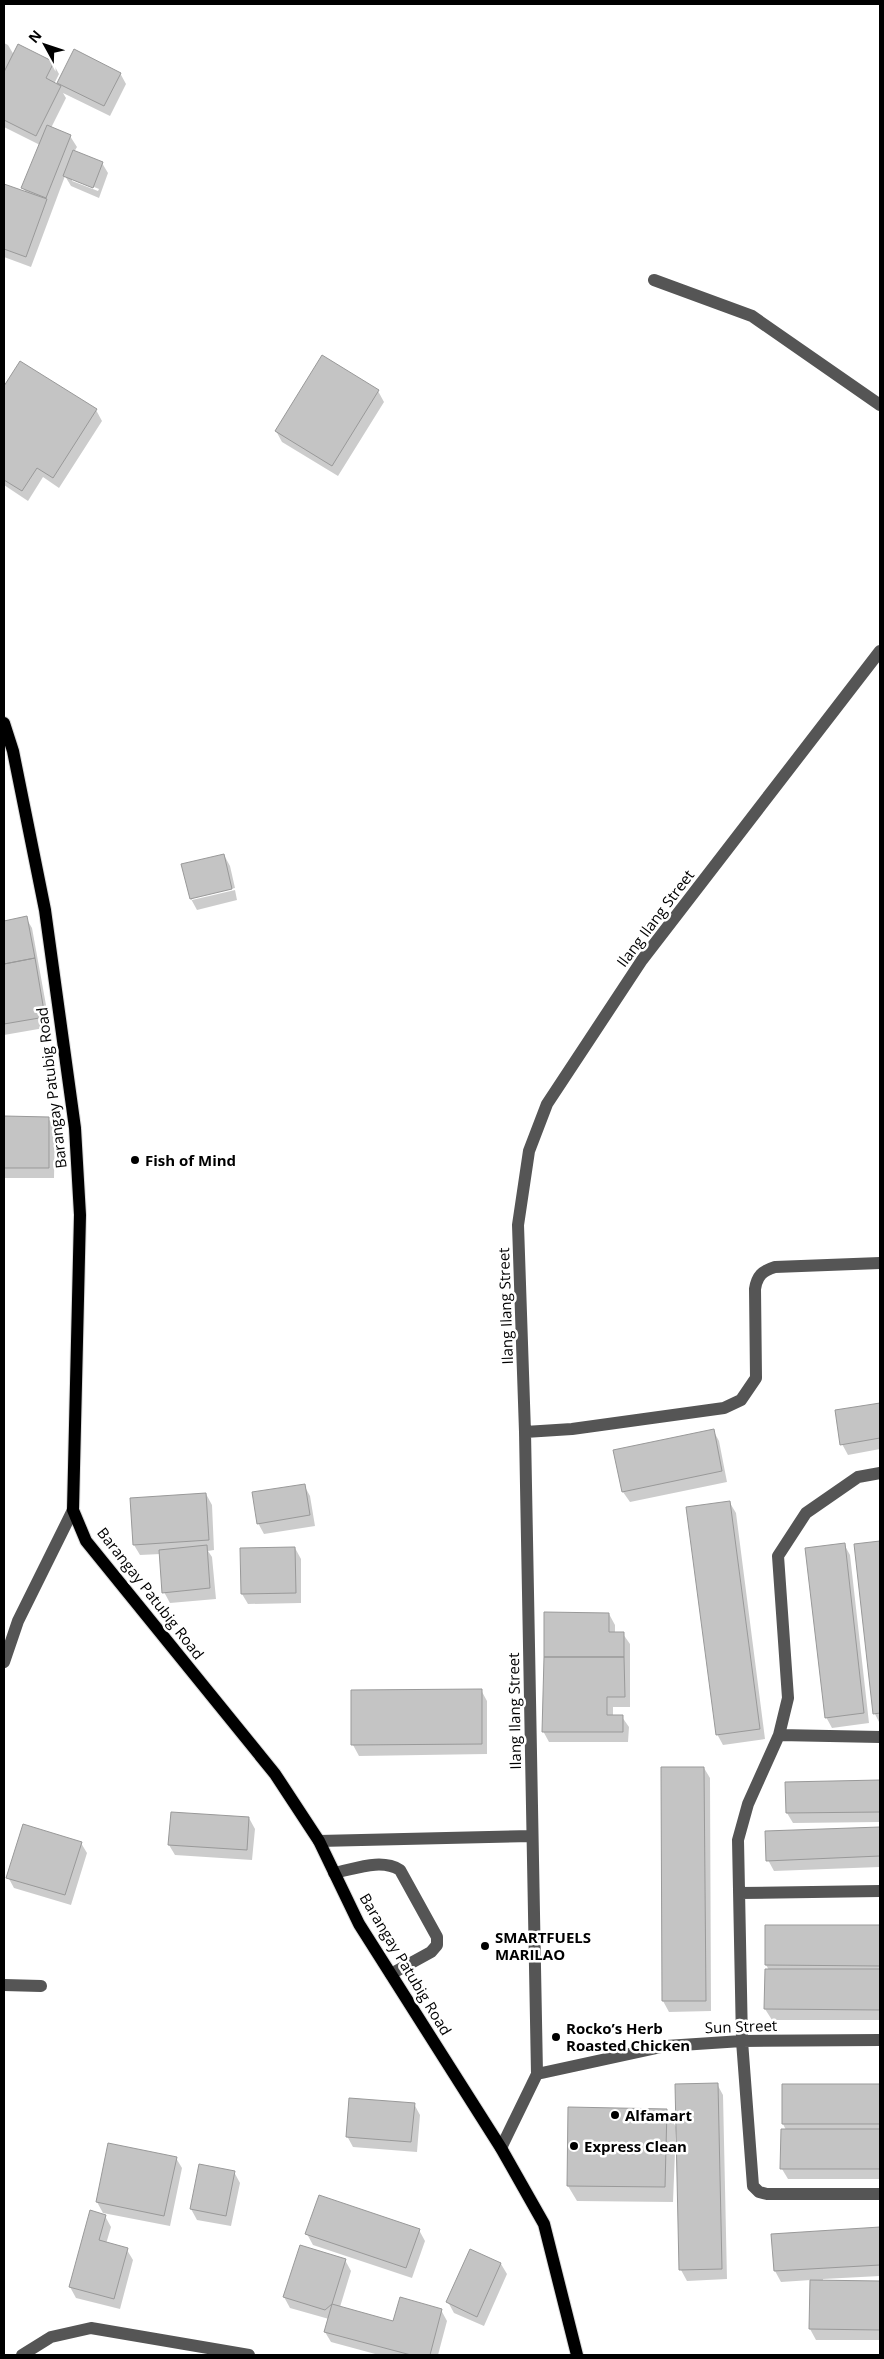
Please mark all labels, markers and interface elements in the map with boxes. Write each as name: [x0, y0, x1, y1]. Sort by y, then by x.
north arrow: [20, 20, 70, 70]
text: N: [24, 26, 46, 47]
street label: Ilang Ilang Street: [612, 865, 698, 971]
street label: Barangay Patubig Road: [31, 1006, 71, 1170]
place label: Fish of Mind: [145, 1150, 236, 1170]
marker: Fish of Mind: [129, 1154, 141, 1166]
street label: Ilang Ilang Street: [493, 1247, 517, 1365]
street label: Barangay Patubig Road: [93, 1523, 209, 1663]
street label: Ilang Ilang Street: [503, 1652, 525, 1770]
street label: Barangay Patubig Road: [356, 1889, 456, 2039]
place label: SMARTFUELS MARILAO: [495, 1927, 591, 1964]
marker: SMARTFUELS MARILAO: [479, 1940, 491, 1952]
street label: Sun Street: [704, 2015, 778, 2037]
place label: Rocko’s Herb Roasted Chicken: [566, 2018, 690, 2055]
marker: Rocko’s Herb Roasted Chicken: [550, 2031, 562, 2043]
place label: Alfamart: [625, 2105, 692, 2125]
marker: Alfamart: [609, 2109, 621, 2121]
place label: Express Clean: [584, 2136, 687, 2156]
marker: Express Clean: [568, 2140, 580, 2152]

